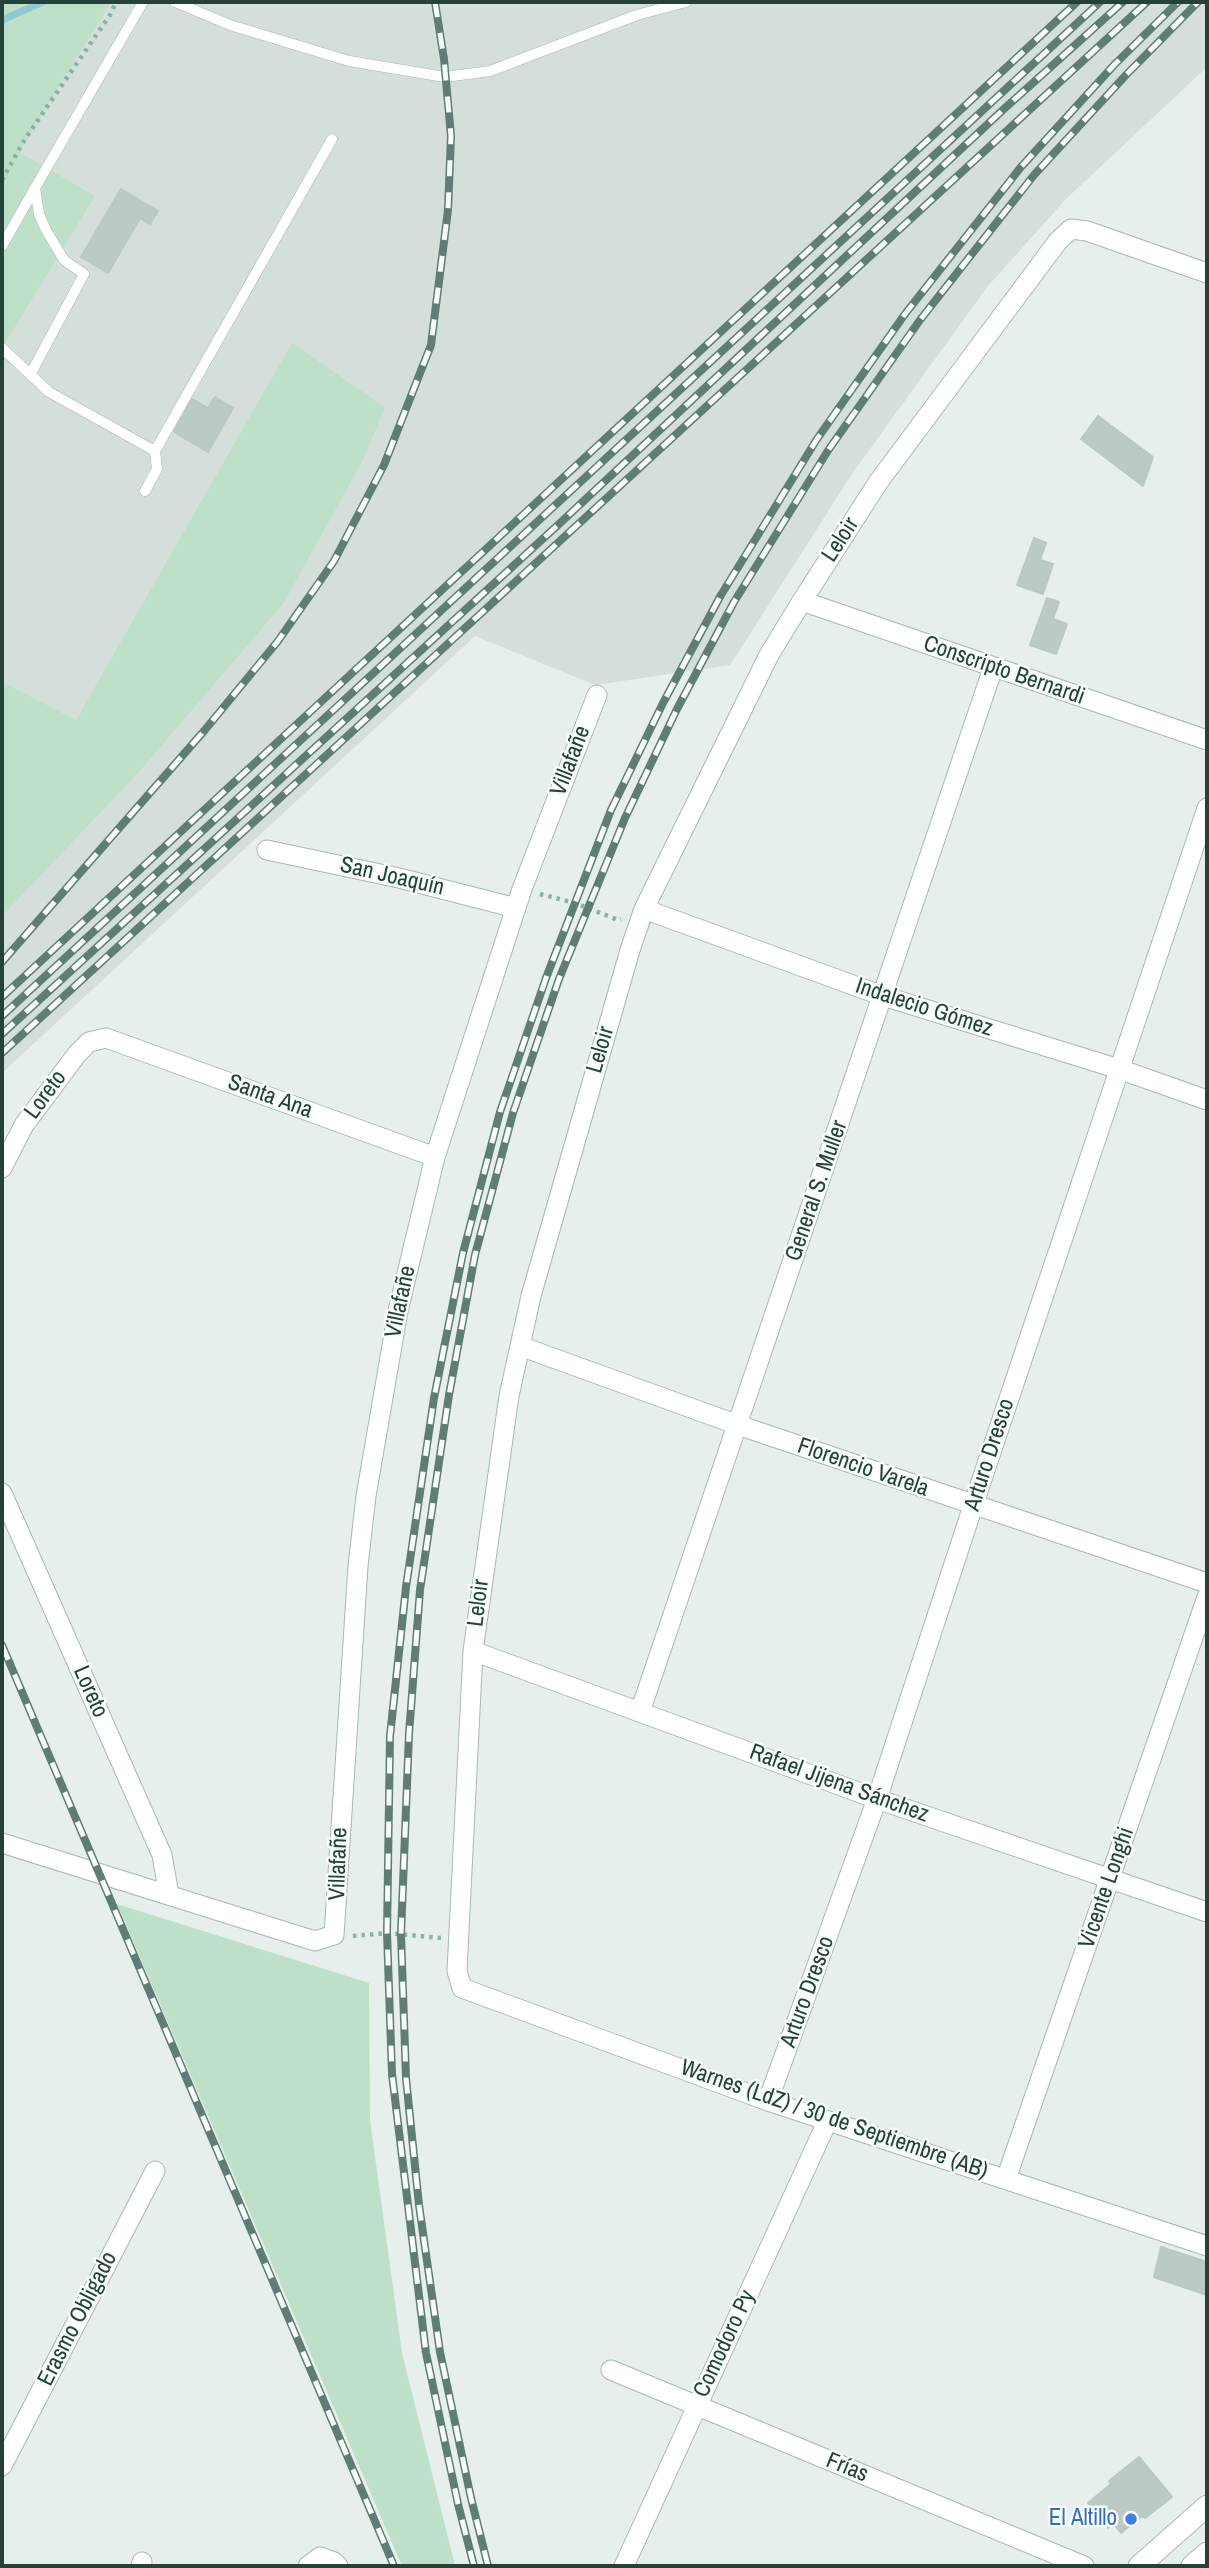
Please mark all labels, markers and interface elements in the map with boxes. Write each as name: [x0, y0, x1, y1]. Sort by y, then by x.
street label: Leloir: [817, 513, 865, 567]
street label: Conscripto Bernardi: [920, 630, 1088, 712]
street label: Villafañe: [545, 722, 597, 800]
street label: San Joaquín: [337, 852, 447, 902]
street label: Indalecio Gómez: [852, 973, 996, 1043]
street label: Leloir: [581, 1024, 621, 1076]
street label: Loreto: [19, 1065, 73, 1125]
street label: Santa Ana: [224, 1069, 316, 1125]
street label: General S. Muller: [780, 1117, 854, 1265]
street label: Villafañe: [380, 1263, 422, 1341]
street label: Arturo Dresco: [959, 1395, 1021, 1515]
street label: Florencio Varela: [794, 1433, 932, 1503]
street label: Leloir: [462, 1578, 496, 1628]
street label: Loreto: [67, 1662, 113, 1722]
street label: Rafael Jijena Sánchez: [746, 1739, 932, 1829]
street label: Vicente Longhi: [1073, 1824, 1141, 1952]
street label: Villafañe: [324, 1827, 354, 1901]
street label: Arturo Dresco: [775, 1933, 841, 2051]
street label: Warnes (LdZ) / 30 de Septiembre (AB): [677, 2054, 991, 2186]
street label: Erasmo Obligado: [32, 2247, 124, 2391]
street label: Comodoro Py: [688, 2286, 762, 2402]
street label: Frías: [822, 2447, 872, 2489]
place label: El Altillo: [1049, 2505, 1117, 2533]
marker: El Altillo: [1123, 2511, 1139, 2527]

